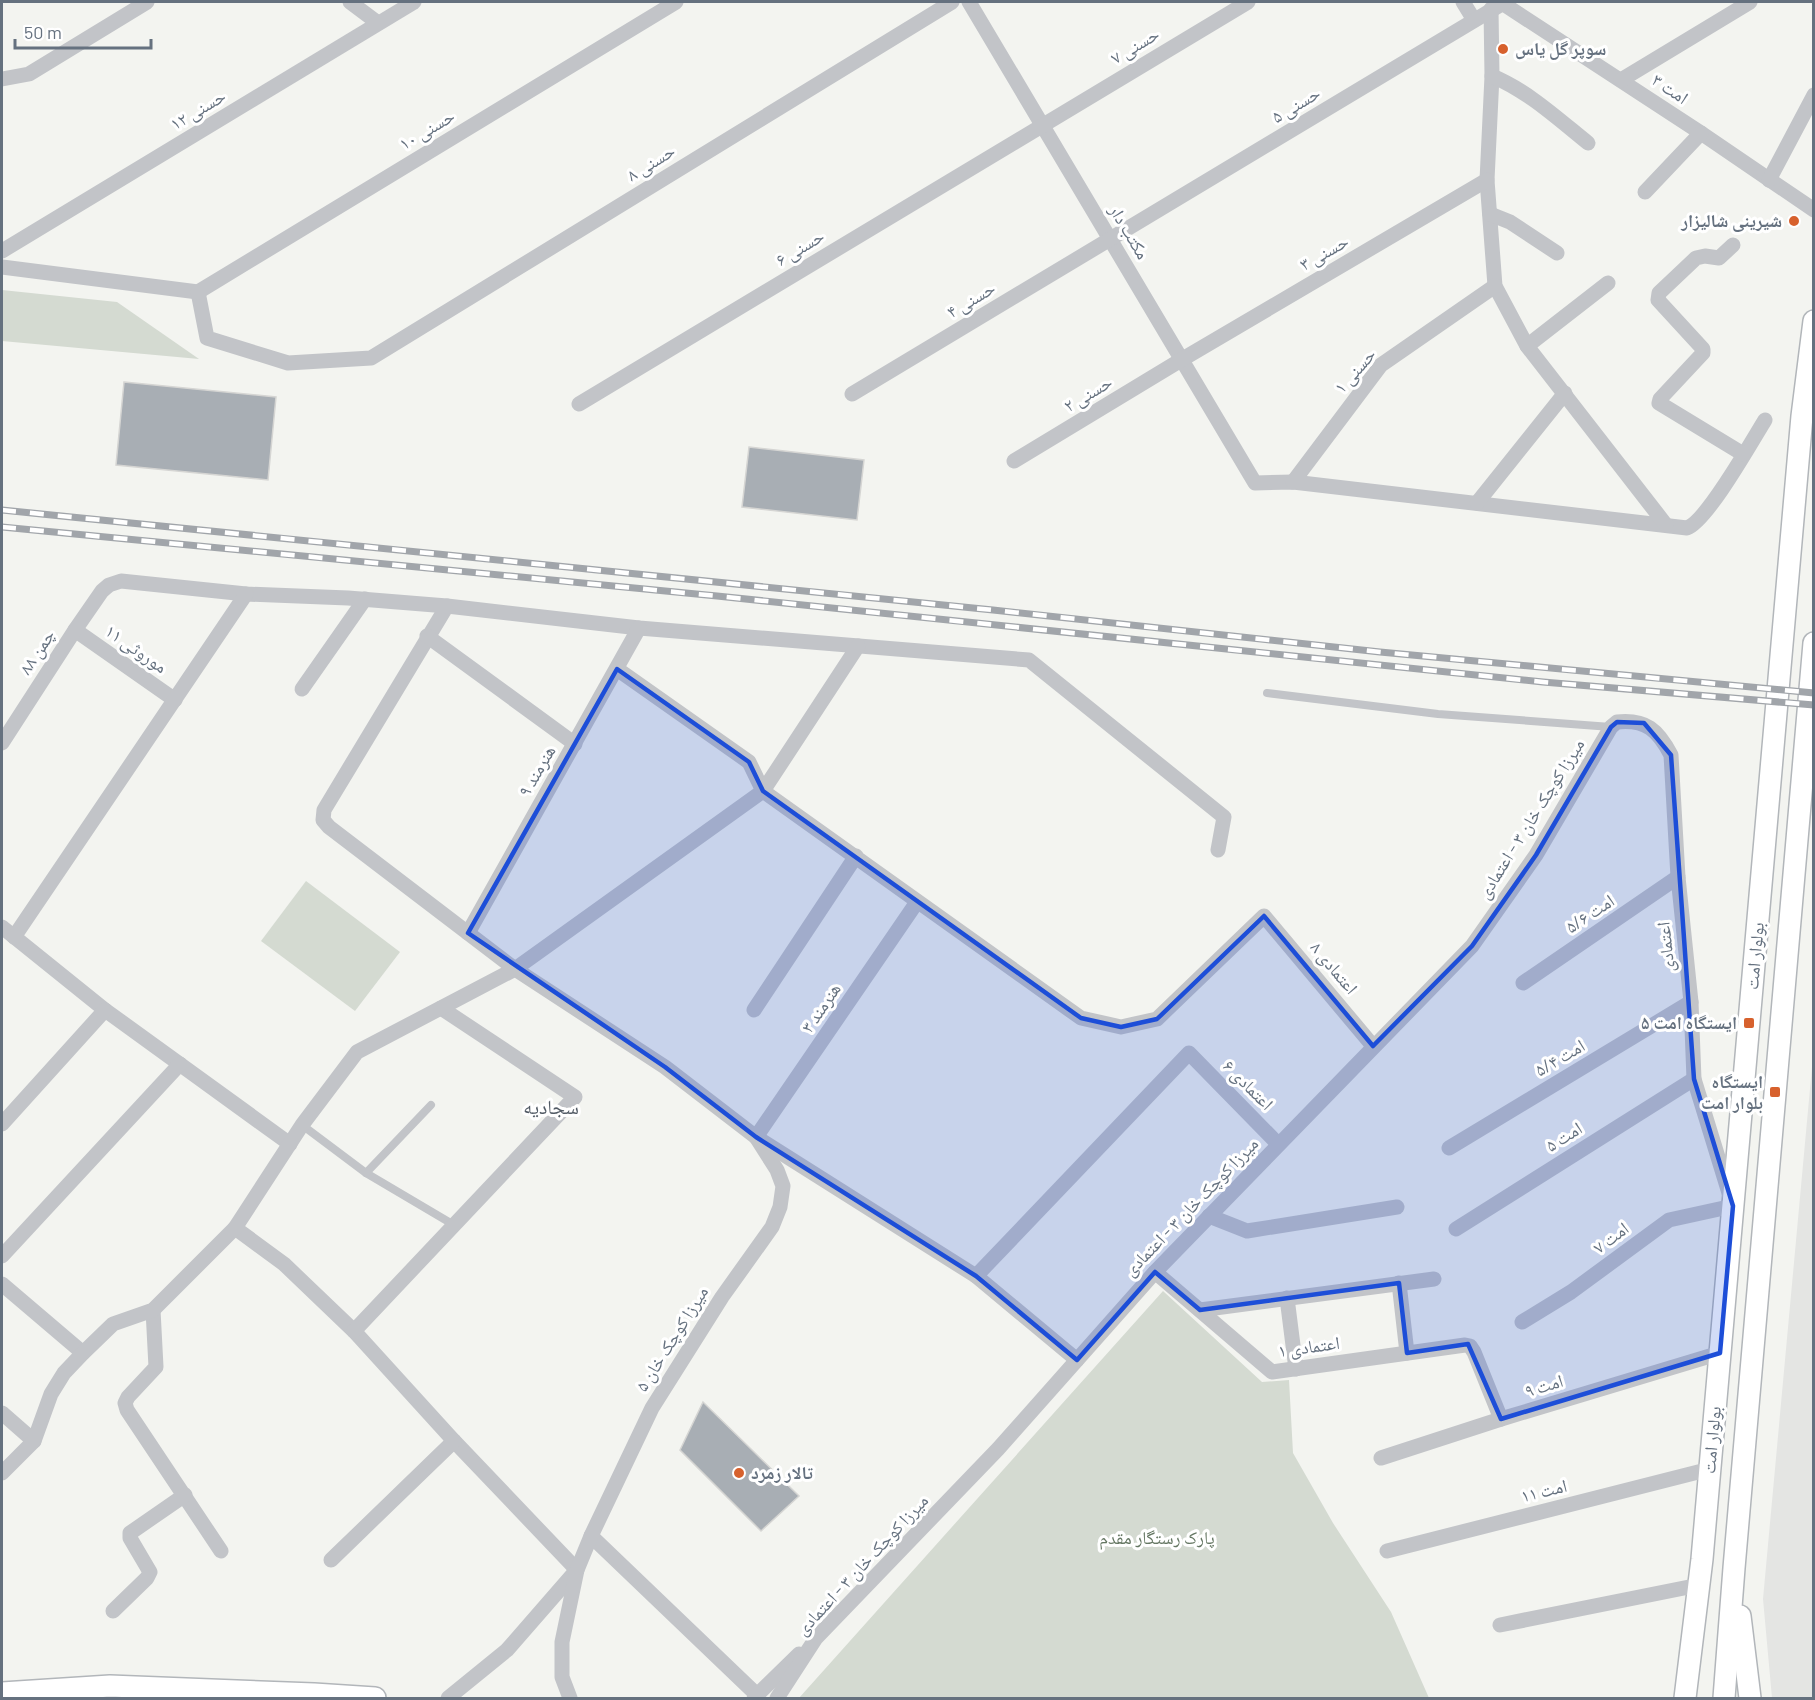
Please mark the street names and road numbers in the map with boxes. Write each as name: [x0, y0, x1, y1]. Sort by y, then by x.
street label: حسنی ۷: [1106, 22, 1163, 69]
street label: امت ۳: [1648, 68, 1693, 108]
street label: حسنی ۵: [1267, 81, 1324, 128]
street label: حسنی ۱۲: [166, 84, 230, 135]
street label: حسنی ۱۰: [395, 104, 459, 155]
street label: حسنی ۸: [622, 139, 679, 186]
street label: مکتب دار: [1104, 199, 1155, 263]
street label: حسنی ۶: [771, 224, 828, 271]
street label: حسنی ۳: [1295, 229, 1352, 276]
street label: حسنی ۴: [942, 276, 999, 323]
street label: حسنی ۱: [1329, 343, 1381, 398]
street label: حسنی ۲: [1059, 370, 1116, 417]
street label: موروثی ۱۱: [101, 619, 172, 678]
street label: چمن ۸۸: [14, 625, 60, 679]
street label: میرزا کوچک خان ۳ - اعتمادی: [1472, 734, 1589, 903]
street label: هنرمند ۹: [513, 741, 560, 800]
street label: امت ۵/۶: [1561, 889, 1618, 937]
street label: اعتمادی: [1651, 921, 1680, 973]
street label: بولوار امت: [1740, 921, 1768, 991]
street label: اعتمادی ۸: [1306, 936, 1363, 999]
street label: هنرمند ۳: [796, 978, 845, 1037]
street label: امت ۵/۴: [1531, 1034, 1588, 1081]
street label: اعتمادی ۶: [1218, 1055, 1278, 1115]
street label: امت ۵: [1541, 1117, 1586, 1156]
street label: میرزا کوچک خان ۳ - اعتمادی: [1118, 1132, 1263, 1281]
street label: امت ۷: [1588, 1217, 1633, 1258]
street label: میرزا کوچک خان ۵: [630, 1282, 713, 1396]
street label: اعتمادی ۱: [1277, 1331, 1341, 1362]
street label: امت ۹: [1522, 1369, 1566, 1401]
street label: بولوار امت: [1697, 1405, 1725, 1475]
street label: امت ۱۱: [1518, 1474, 1569, 1506]
street label: میرزا کوچک خان ۳ - اعتمادی: [790, 1489, 933, 1640]

